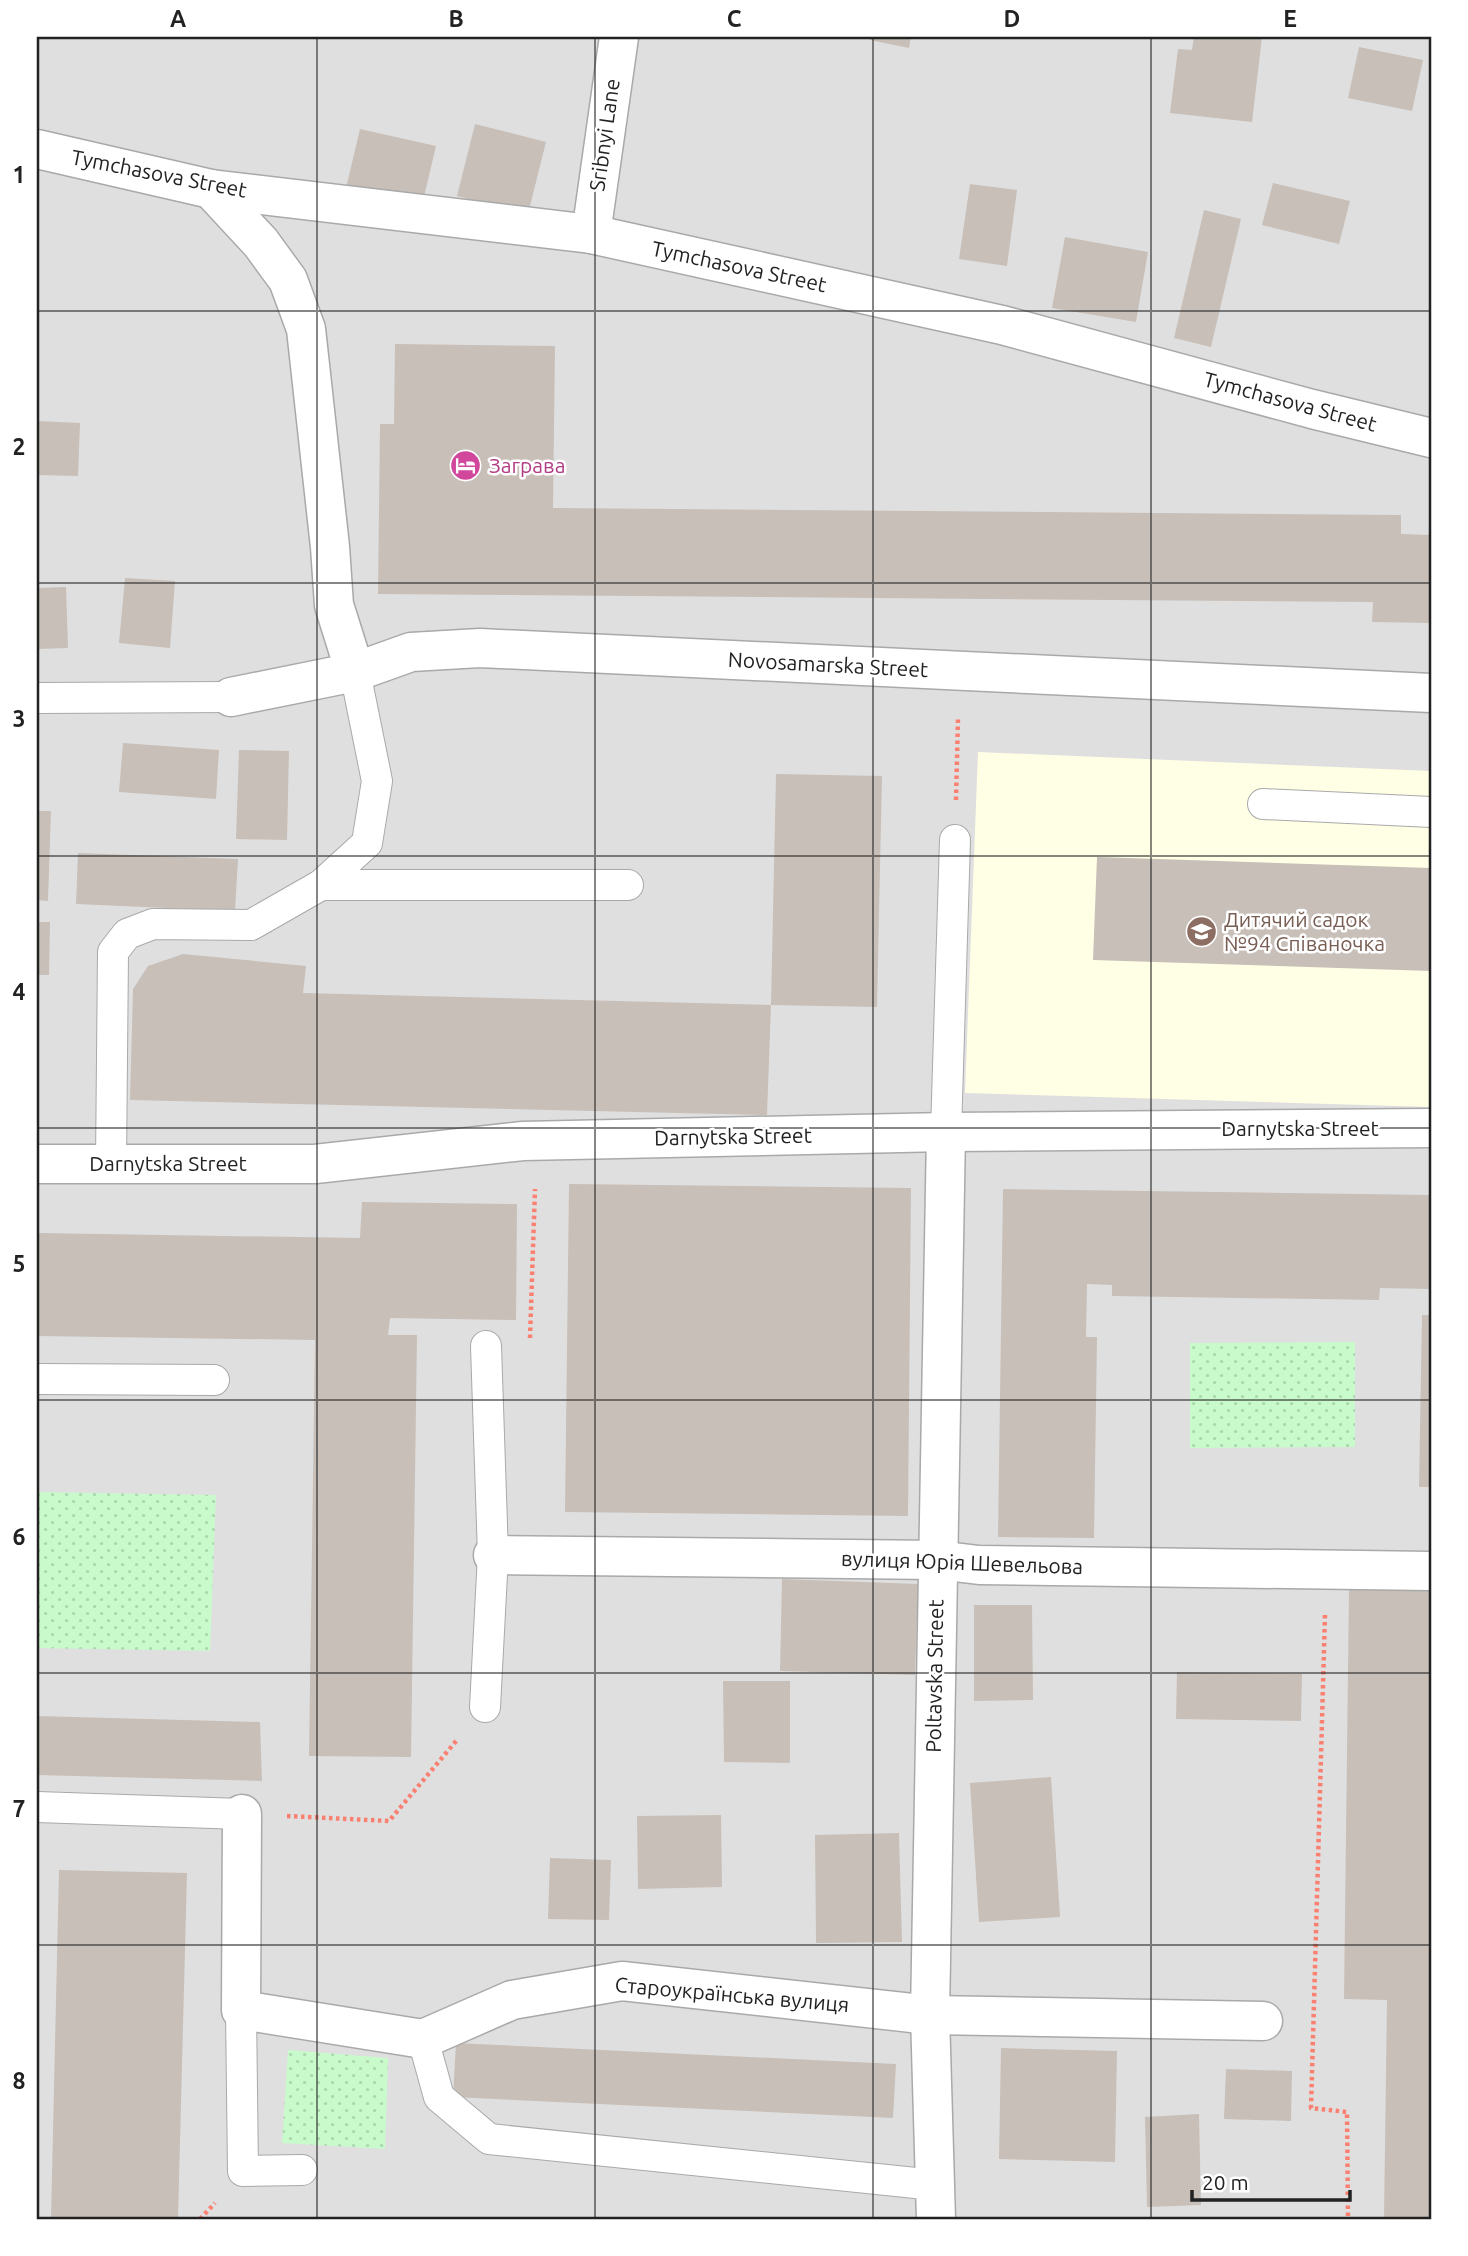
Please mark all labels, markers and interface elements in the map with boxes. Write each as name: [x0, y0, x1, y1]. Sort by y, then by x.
text: A: [170, 6, 186, 31]
text: B: [448, 6, 464, 31]
text: C: [727, 6, 742, 31]
text: D: [1004, 6, 1020, 31]
text: E: [1283, 6, 1297, 31]
street label: Sribnyi Lane: [584, 77, 624, 193]
street label: Tymchasova Street: [70, 144, 249, 202]
text: 1: [13, 162, 25, 187]
street label: Tymchasova Street: [650, 236, 829, 296]
street label: Tymchasova Street: [1201, 366, 1379, 436]
text: 2: [13, 434, 25, 459]
hotel icon: Заграва: [449, 449, 483, 483]
place label: Заграва: [489, 453, 566, 477]
street label: Novosamarska Street: [727, 647, 929, 681]
text: 3: [13, 706, 25, 731]
place label: Дитячий садок №94 Співаночка: [1224, 907, 1385, 955]
school or university icon: Дитячий садок №94 Співаночка: [1184, 915, 1218, 949]
text: 4: [13, 979, 26, 1004]
street label: Darnytska Street: [1221, 1116, 1379, 1140]
street label: Darnytska Street: [654, 1123, 812, 1149]
street label: Darnytska Street: [89, 1151, 247, 1175]
text: 5: [13, 1251, 25, 1276]
text: 6: [13, 1524, 26, 1549]
street label: вулиця Юрія Шевельова: [841, 1546, 1084, 1578]
street label: Poltavska Street: [921, 1599, 947, 1753]
text: 7: [13, 1796, 25, 1821]
street label: Староукраїнська вулиця: [614, 1972, 850, 2016]
text: 8: [13, 2068, 25, 2093]
scale bar: [1192, 2158, 1349, 2202]
text: 20 m: [1202, 2170, 1249, 2194]

